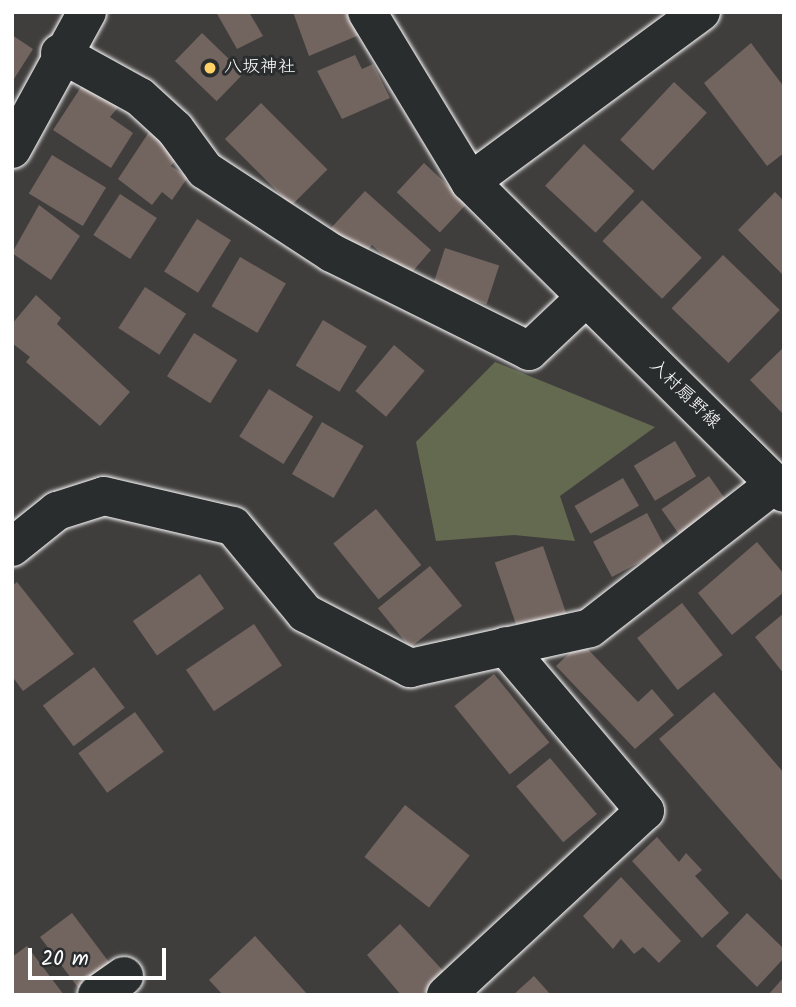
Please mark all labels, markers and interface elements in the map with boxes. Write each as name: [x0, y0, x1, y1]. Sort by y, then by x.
place label: 八坂神社: [224, 57, 296, 79]
marker: 八坂神社: [202, 60, 218, 76]
street label: 入村扇野線: [644, 356, 724, 434]
scale bar: [32, 934, 170, 978]
text: 20 m: [41, 943, 89, 976]

